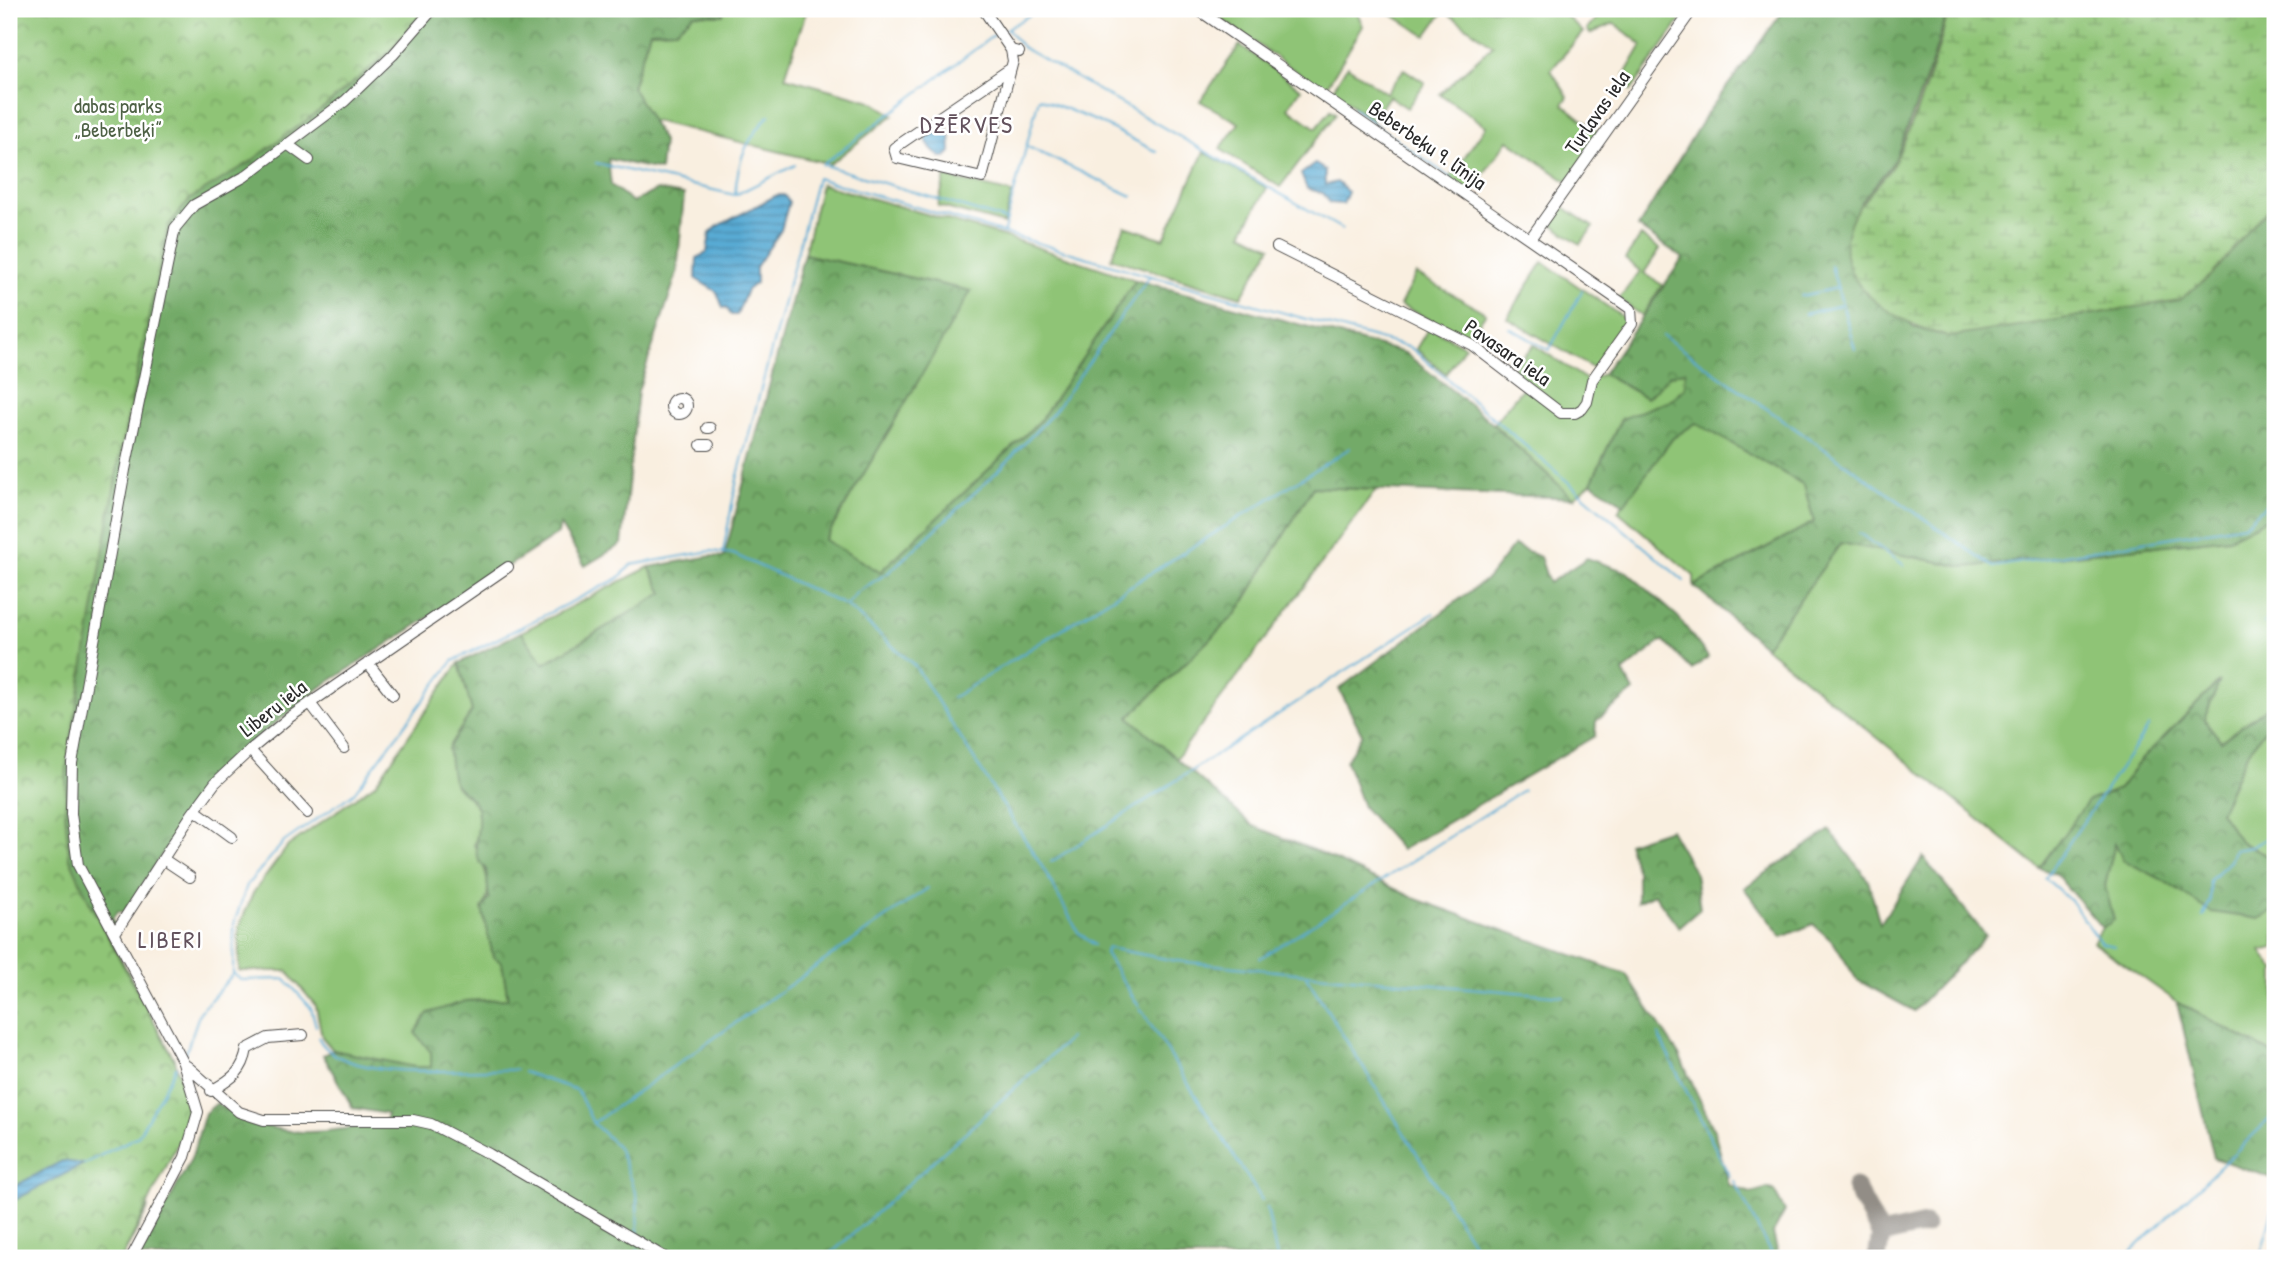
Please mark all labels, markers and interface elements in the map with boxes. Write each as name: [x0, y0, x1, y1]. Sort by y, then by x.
street label: Turlavas iela: [1557, 64, 1637, 160]
park label: dabas parks „Beberbeķi”: [74, 91, 162, 144]
street label: Beberbeķu 9. līnija: [1363, 94, 1493, 196]
district label: DZĒRVES: [920, 108, 1014, 140]
street label: Pavasara iela: [1459, 312, 1557, 392]
street label: Liberu iela: [233, 673, 313, 743]
district label: LIBERI: [138, 923, 204, 955]

